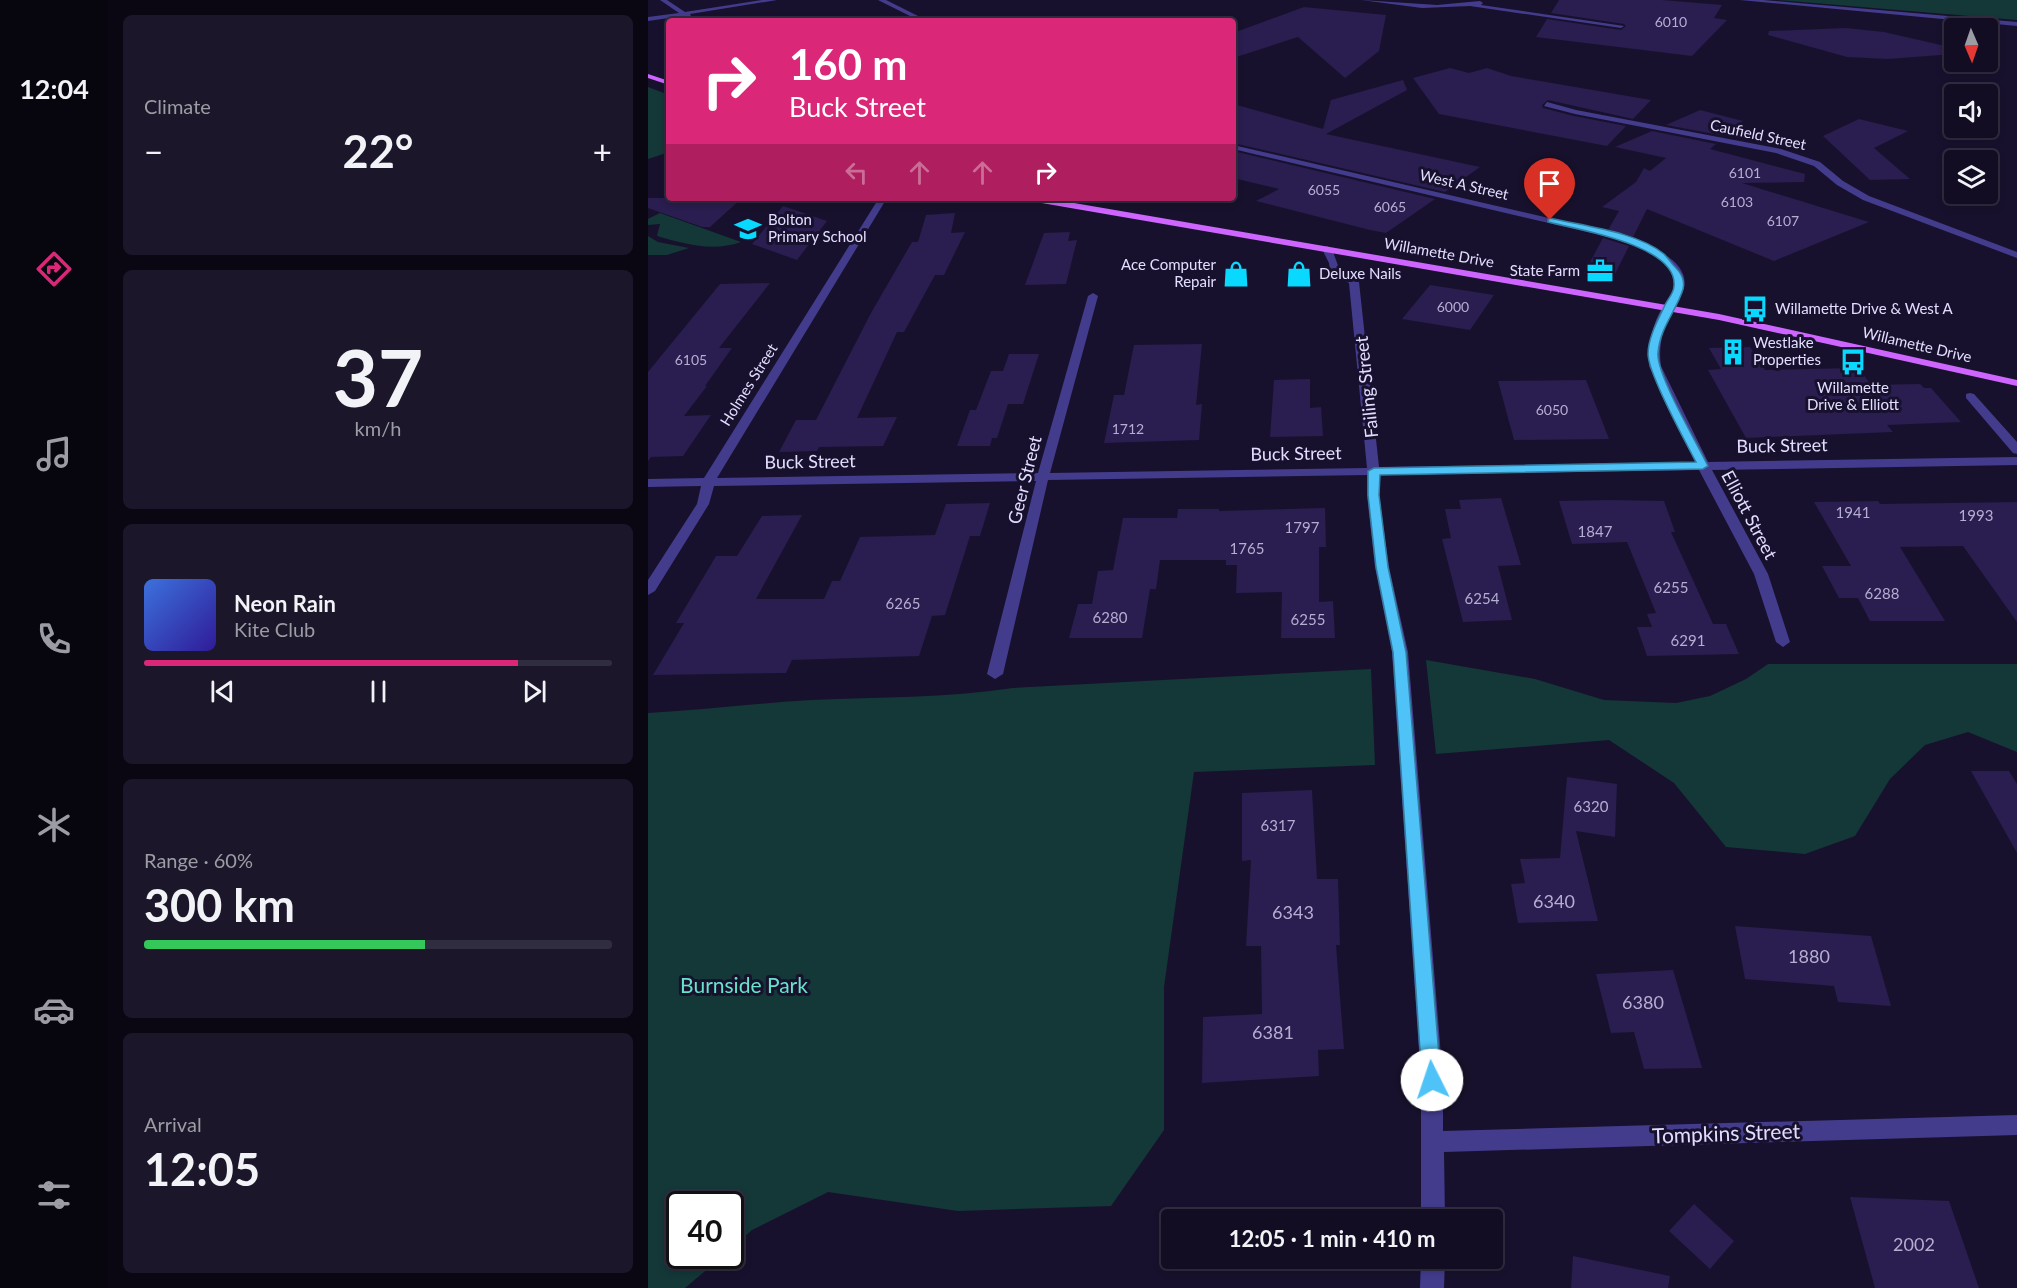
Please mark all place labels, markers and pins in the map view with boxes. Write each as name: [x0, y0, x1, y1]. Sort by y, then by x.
pin: [1524, 158, 1575, 220]
place label: Bolton Primary School: [768, 210, 867, 245]
school or university icon: Bolton Primary School: [733, 214, 763, 244]
place label: Ace Computer Repair: [1121, 255, 1217, 290]
office icon: State Farm: [1585, 256, 1615, 286]
shop icon: Ace Computer Repair: [1221, 259, 1251, 289]
shop icon: Deluxe Nails: [1284, 259, 1314, 289]
place label: State Farm: [1510, 261, 1580, 279]
place label: Deluxe Nails: [1319, 264, 1401, 282]
bus stop icon: Willamette Drive & West A: [1740, 294, 1770, 324]
place label: Willamette Drive & West A: [1775, 299, 1954, 317]
place label: Westlake Properties: [1753, 333, 1821, 368]
building icon: Westlake Properties: [1718, 337, 1748, 367]
bus stop icon: Willamette Drive & Elliott: [1838, 347, 1868, 377]
place label: Willamette Drive & Elliott: [1807, 378, 1900, 413]

